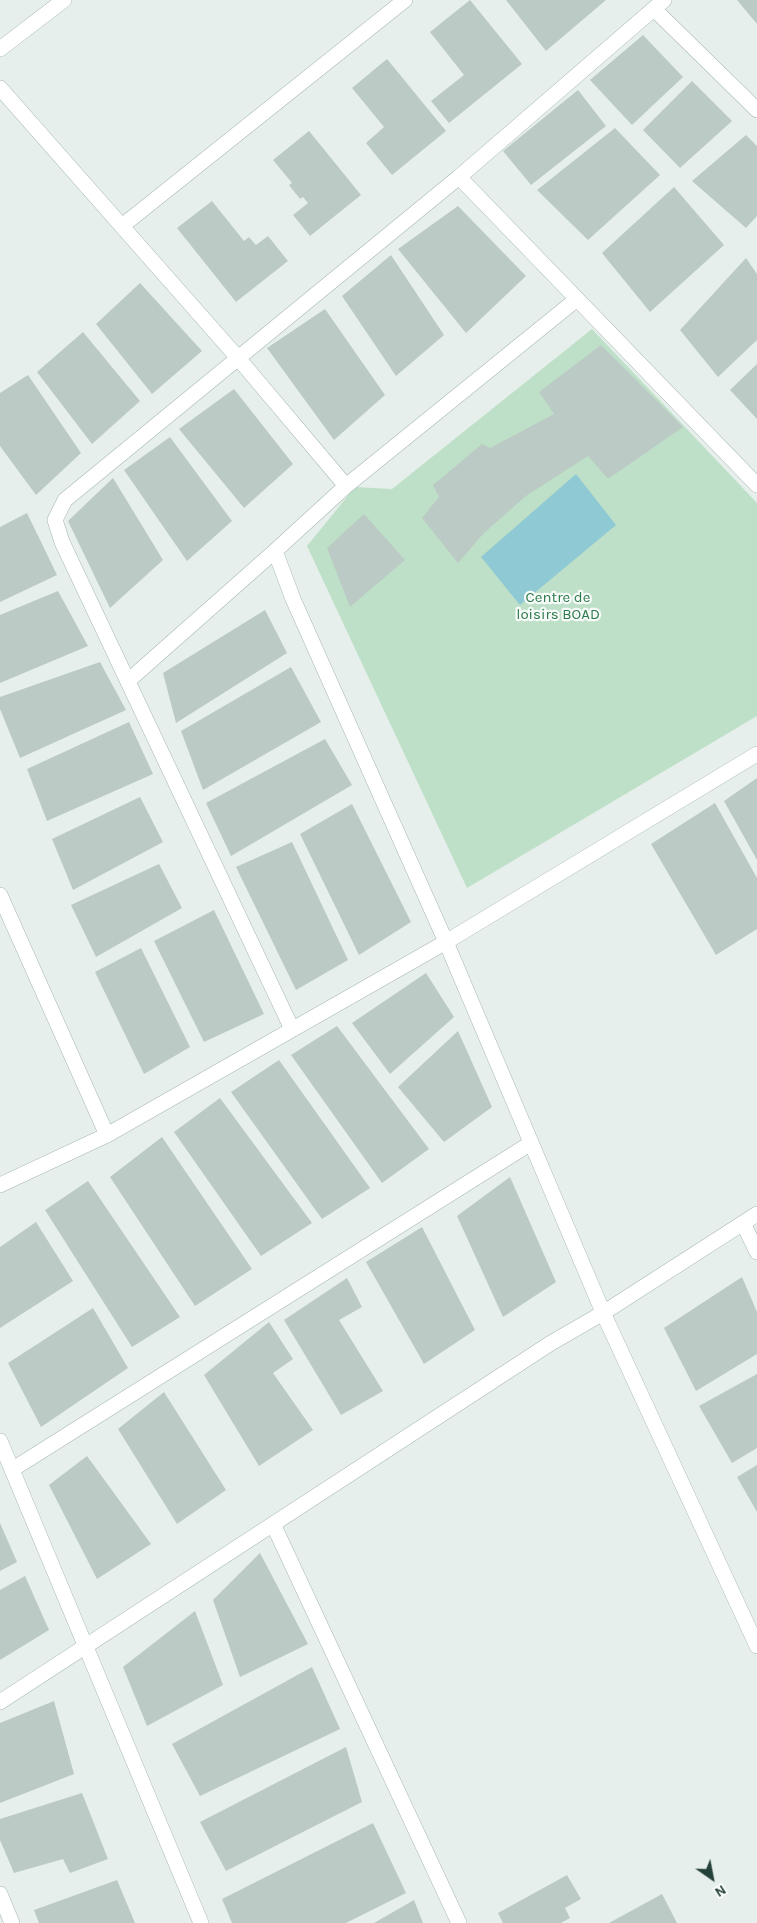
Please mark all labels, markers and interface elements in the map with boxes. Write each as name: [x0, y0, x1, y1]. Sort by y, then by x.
park label: Centre de loisirs BOAD: [516, 589, 600, 624]
north arrow: [687, 1853, 737, 1903]
text: N: [712, 1881, 729, 1901]

